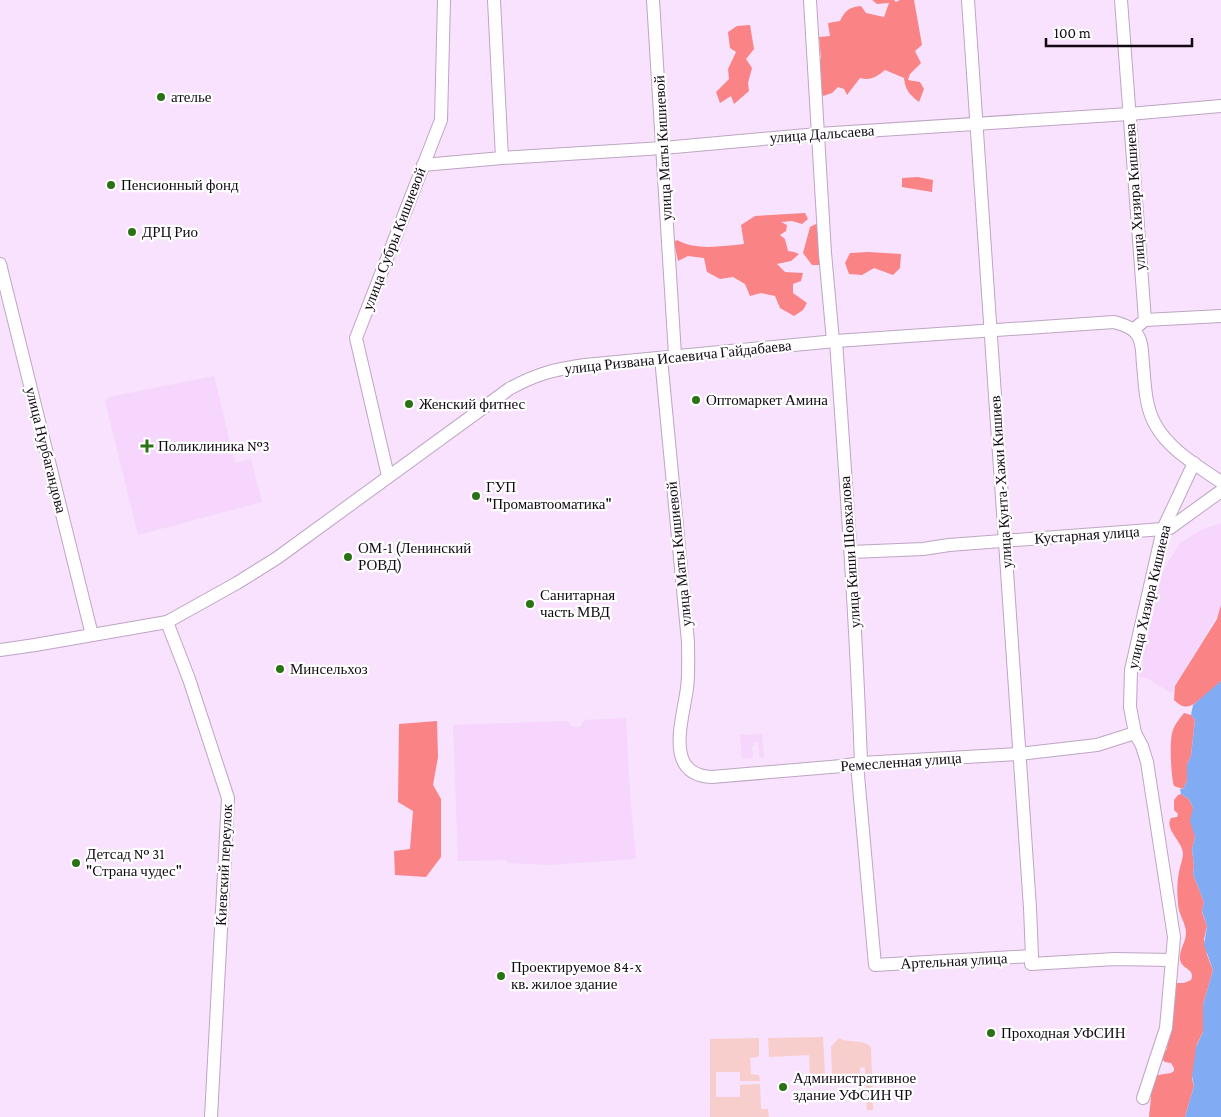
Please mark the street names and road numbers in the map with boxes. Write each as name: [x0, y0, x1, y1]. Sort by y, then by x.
street label: улица Маты Кишиевой: [651, 75, 675, 221]
street label: улица Дальсаева: [769, 122, 875, 146]
street label: улица Хизира Кишиева: [1122, 123, 1148, 271]
street label: улица Субры Кишиевой: [359, 165, 429, 313]
street label: улица Ризвана Исаевича Гайдабаева: [564, 337, 793, 377]
street label: улица Нурбагандова: [23, 385, 70, 515]
street label: улица Кунта-Хажи Кишиев: [987, 395, 1015, 569]
street label: улица Киши Шовхалова: [837, 475, 863, 629]
street label: улица Маты Кишиевой: [663, 481, 695, 627]
street label: Кустарная улица: [1034, 523, 1140, 547]
street label: улица Хизира Кишиева: [1125, 523, 1173, 671]
street label: Ремесленная улица: [840, 750, 963, 774]
street label: Киевский переулок: [213, 803, 235, 926]
street label: Артельная улица: [900, 950, 1008, 972]

